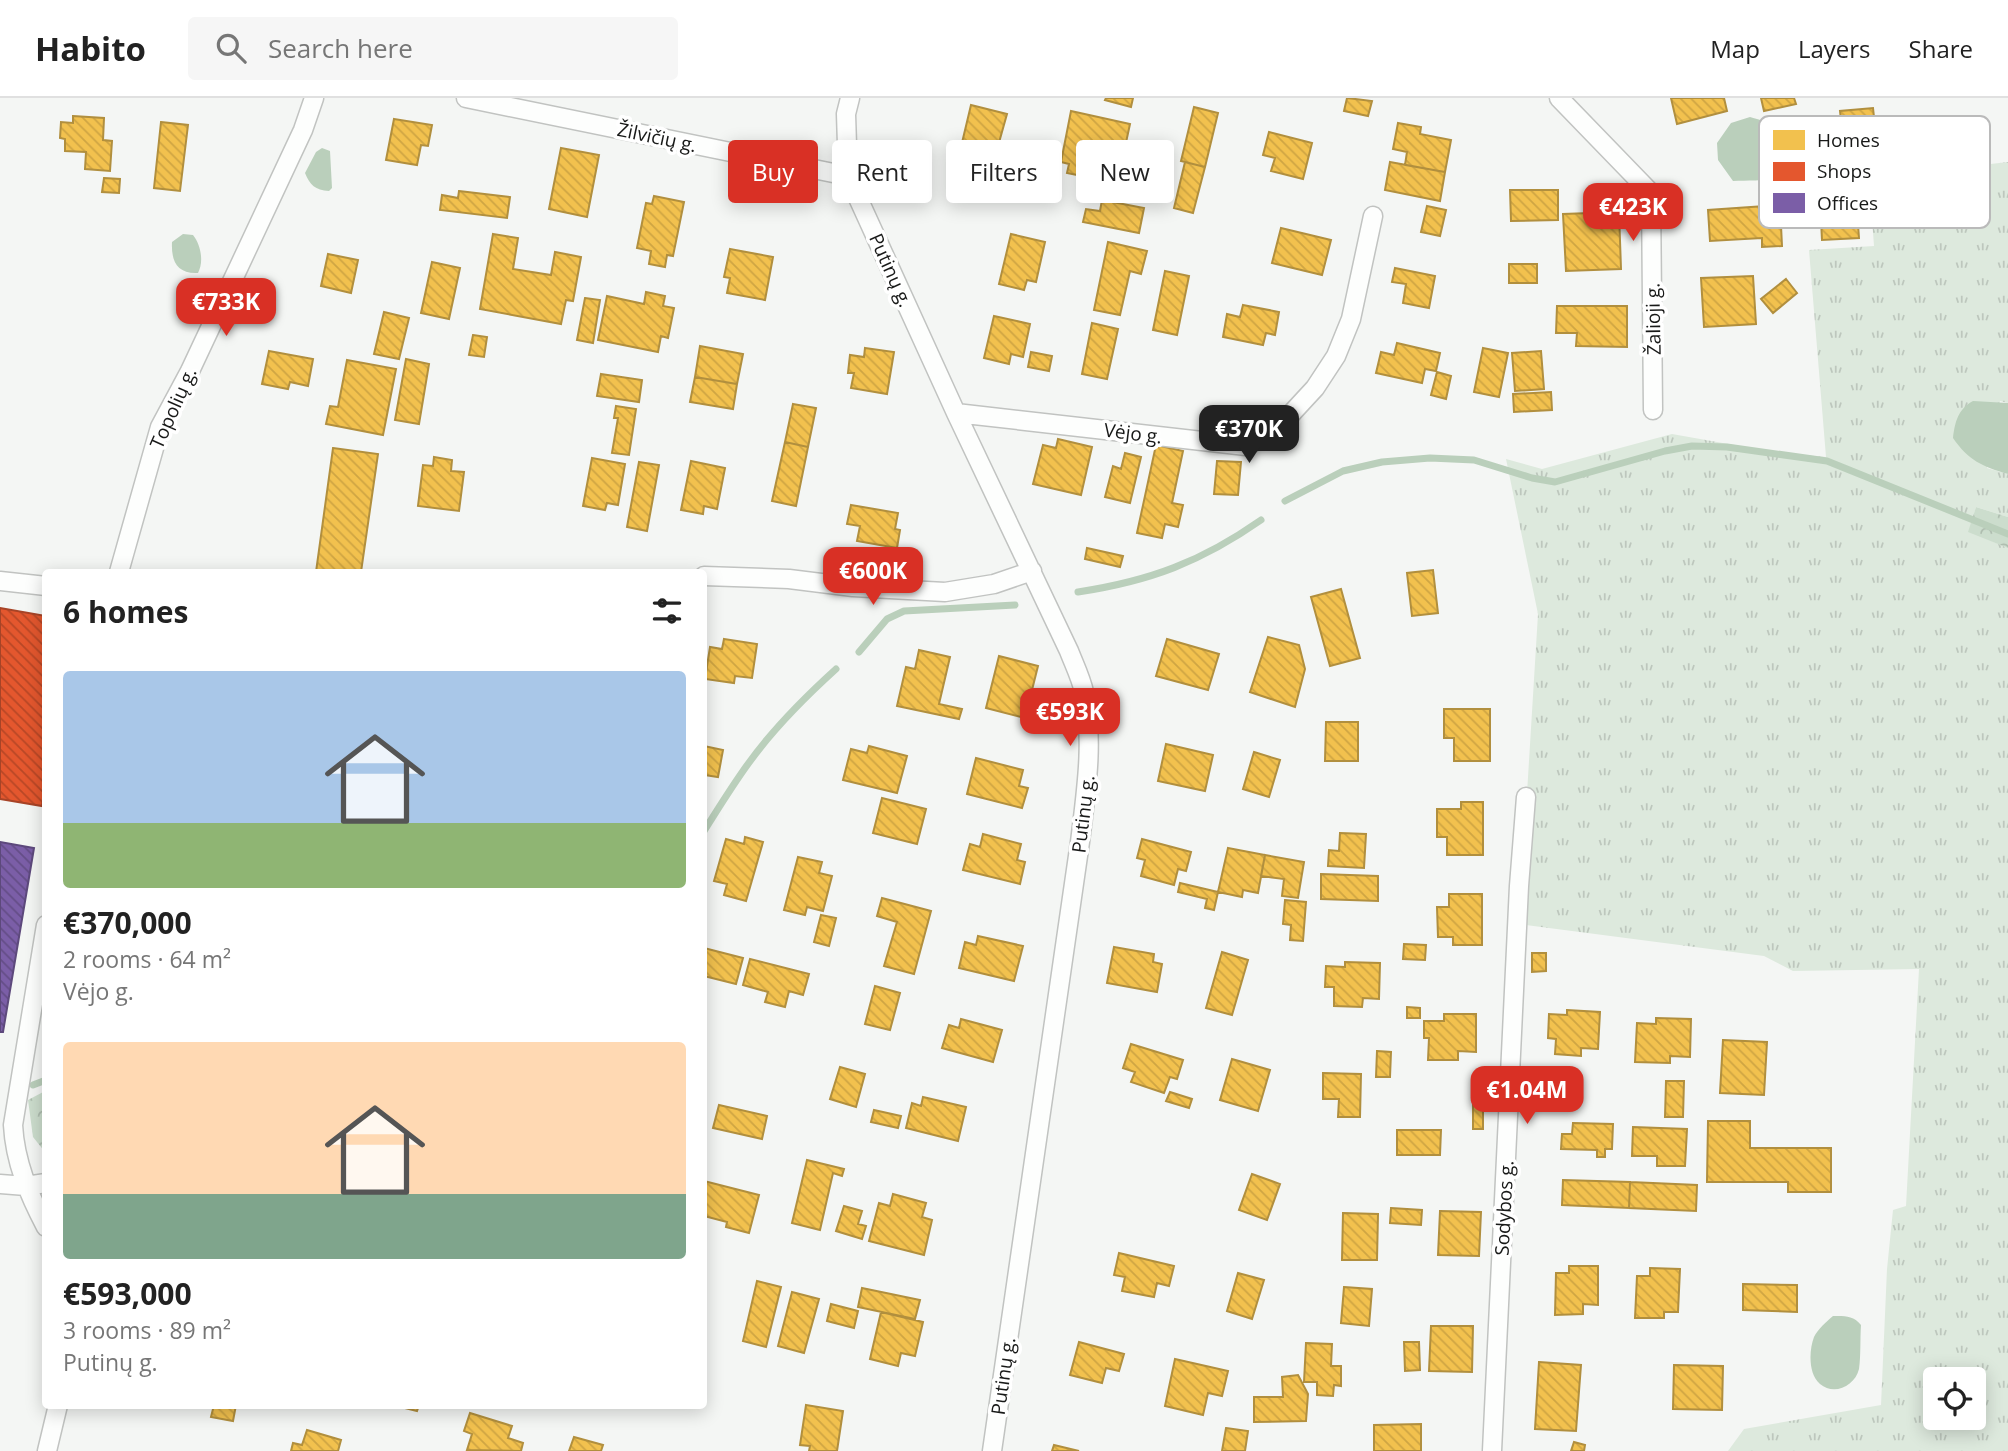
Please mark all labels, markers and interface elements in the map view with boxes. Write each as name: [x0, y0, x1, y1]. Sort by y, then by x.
search box: [188, 17, 678, 80]
text: Habito: [35, 26, 146, 71]
icon: search: [212, 29, 250, 67]
text: Search here: [268, 30, 413, 66]
text: Map: [1710, 32, 1760, 65]
text: Layers: [1798, 32, 1871, 65]
text: Share: [1909, 32, 1973, 65]
street label: Žilvičių g.: [615, 116, 699, 158]
legend: [1759, 116, 1990, 228]
text: Homes: [1817, 127, 1880, 153]
chip: Buy: [728, 140, 818, 203]
chip: Rent: [832, 140, 932, 203]
chip: Filters: [946, 140, 1062, 203]
chip: New: [1076, 140, 1174, 203]
text: Shops: [1817, 158, 1871, 184]
pin: €423K: [1584, 184, 1682, 243]
text: €423K: [1599, 190, 1667, 222]
text: Offices: [1817, 190, 1878, 216]
street label: Putinų g.: [863, 229, 919, 311]
pin: €733K: [177, 278, 275, 338]
street label: Žalioji g.: [1639, 283, 1667, 355]
text: €733K: [192, 285, 260, 317]
street label: Topolių g.: [144, 363, 202, 453]
pin: €370K: [1200, 406, 1298, 465]
text: €370K: [1215, 412, 1283, 444]
street label: Vėjo g.: [1102, 417, 1164, 449]
pin: €600K: [824, 547, 922, 607]
text: €600K: [839, 554, 907, 586]
text: 6 homes: [63, 591, 188, 632]
icon: filters: [648, 592, 686, 630]
pin: €593K: [1021, 688, 1119, 748]
text: €593K: [1036, 695, 1104, 727]
icon: home: [312, 716, 438, 842]
street label: Putinų g.: [1065, 774, 1101, 854]
text: €370,000: [63, 902, 192, 943]
text: 2 rooms · 64 m²: [63, 943, 231, 975]
text: Vėjo g.: [63, 975, 134, 1007]
pin: €1.04M: [1470, 1066, 1584, 1126]
text: €1.04M: [1487, 1073, 1567, 1105]
icon: home: [312, 1087, 438, 1213]
street label: Sodybos g.: [1489, 1160, 1519, 1256]
text: €593,000: [63, 1273, 192, 1314]
text: 3 rooms · 89 m²: [63, 1314, 231, 1346]
street label: Putinų g.: [985, 1335, 1021, 1417]
text: Putinų g.: [63, 1346, 158, 1378]
map controls: [1923, 1367, 1986, 1430]
button: locate: [1923, 1367, 1986, 1430]

